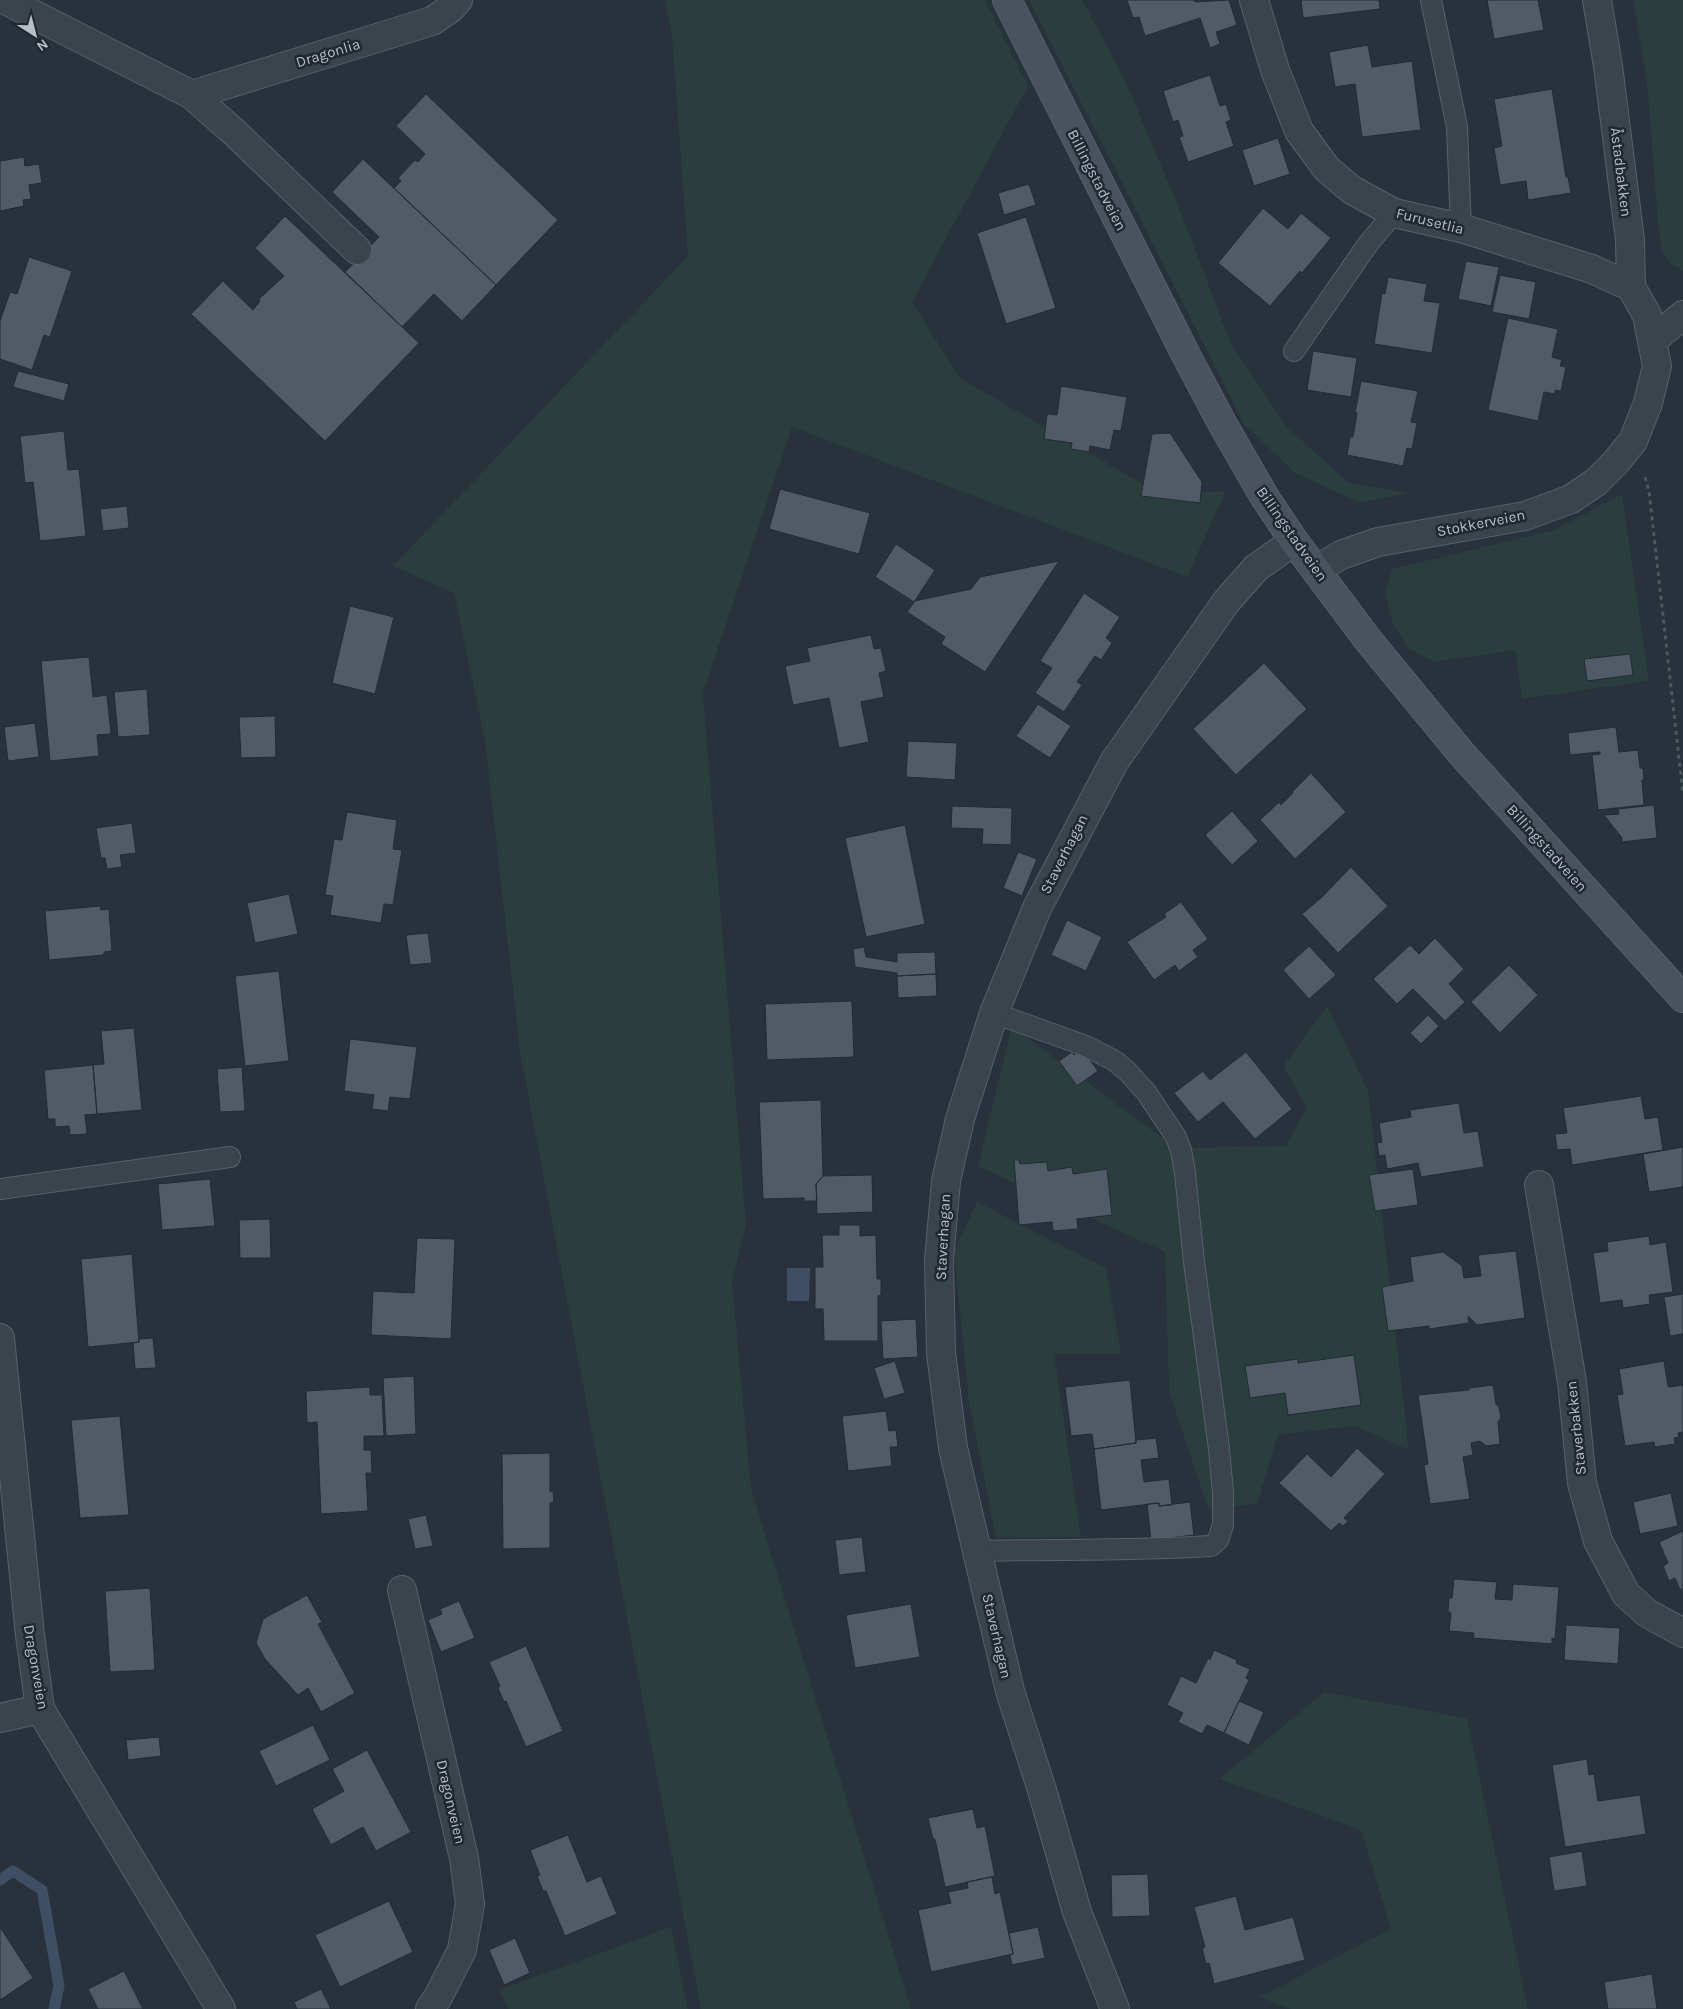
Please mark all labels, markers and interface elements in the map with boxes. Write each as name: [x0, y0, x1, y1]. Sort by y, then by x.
north arrow: [10, 10, 60, 60]
text: N: [33, 35, 51, 55]
street label: Dragonlia: [294, 35, 362, 71]
street label: Billingstadveien: [1064, 126, 1130, 234]
street label: Åstadbakken: [1607, 126, 1635, 218]
street label: Furusetlia: [1394, 204, 1466, 238]
street label: Billingstadveien: [1253, 483, 1331, 585]
street label: Stokkerveien: [1435, 506, 1527, 540]
street label: Billingstadveien: [1503, 801, 1591, 895]
street label: Staverhagan: [1036, 811, 1092, 897]
street label: Staverhagan: [932, 1193, 954, 1281]
street label: Staverbakken: [1562, 1380, 1590, 1476]
street label: Staverhagan: [978, 1592, 1016, 1680]
street label: Dragonveien: [20, 1623, 52, 1711]
street label: Dragonveien: [433, 1758, 469, 1846]

